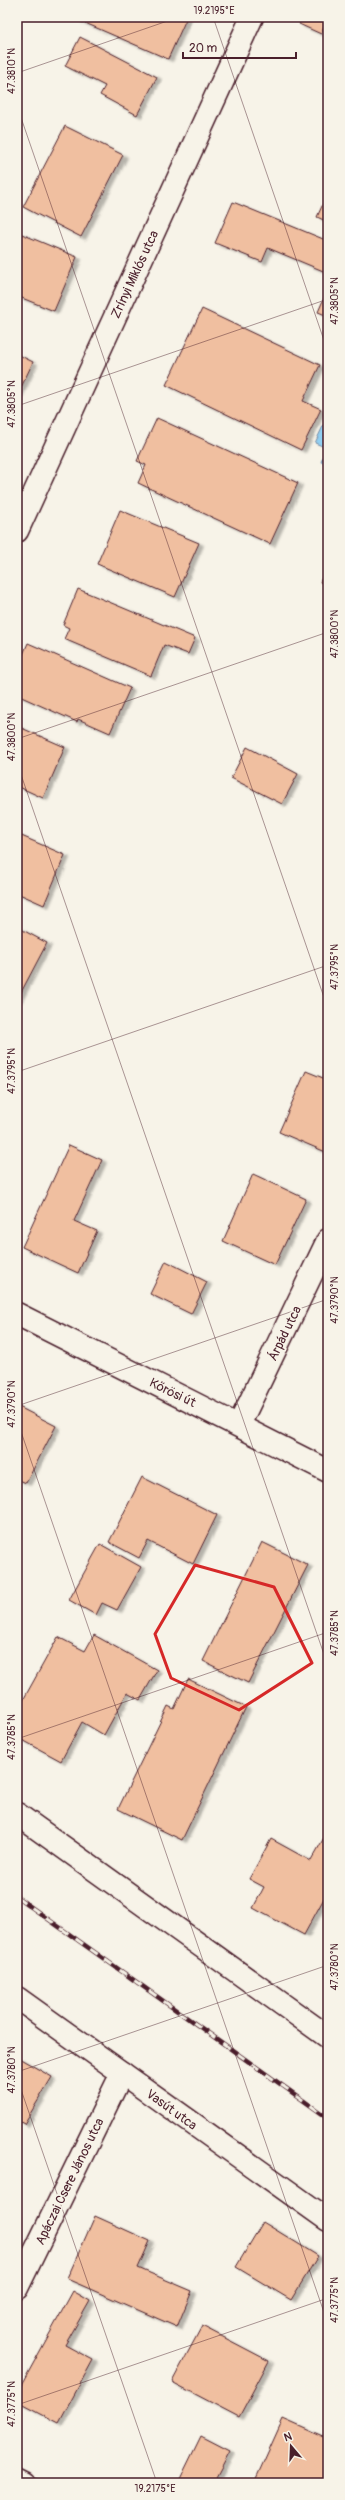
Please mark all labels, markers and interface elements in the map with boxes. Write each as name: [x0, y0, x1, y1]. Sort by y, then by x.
text: 19.2195°E: [194, 5, 234, 17]
scale bar: [183, 34, 296, 60]
text: 20 m: [189, 41, 218, 56]
text: 47.3810°N: [6, 48, 18, 94]
street label: Zrínyi Miklós utca: [108, 228, 162, 321]
text: 47.3805°N: [329, 277, 341, 325]
text: 47.3805°N: [6, 380, 18, 428]
text: 47.3800°N: [329, 609, 341, 658]
text: 47.3800°N: [6, 712, 18, 761]
text: 47.3795°N: [329, 944, 341, 990]
text: 47.3795°N: [6, 1048, 18, 1094]
text: 47.3790°N: [329, 1276, 341, 1324]
street label: Árpád utca: [265, 1303, 305, 1364]
street label: Kőrösi út: [147, 1375, 199, 1411]
text: 47.3790°N: [6, 1380, 18, 1428]
text: 47.3785°N: [329, 1610, 341, 1656]
text: 47.3785°N: [6, 1714, 18, 1760]
text: 47.3780°N: [329, 1943, 341, 1991]
text: 47.3780°N: [6, 2046, 18, 2094]
street label: Vasút utca: [143, 2086, 200, 2134]
street label: Apáczai Csere János utca: [32, 2115, 108, 2247]
text: 47.3775°N: [329, 2277, 341, 2323]
text: 47.3775°N: [6, 2381, 18, 2427]
north arrow: [271, 2426, 311, 2466]
text: N: [282, 2429, 294, 2444]
text: 19.2175°E: [134, 2483, 176, 2495]

